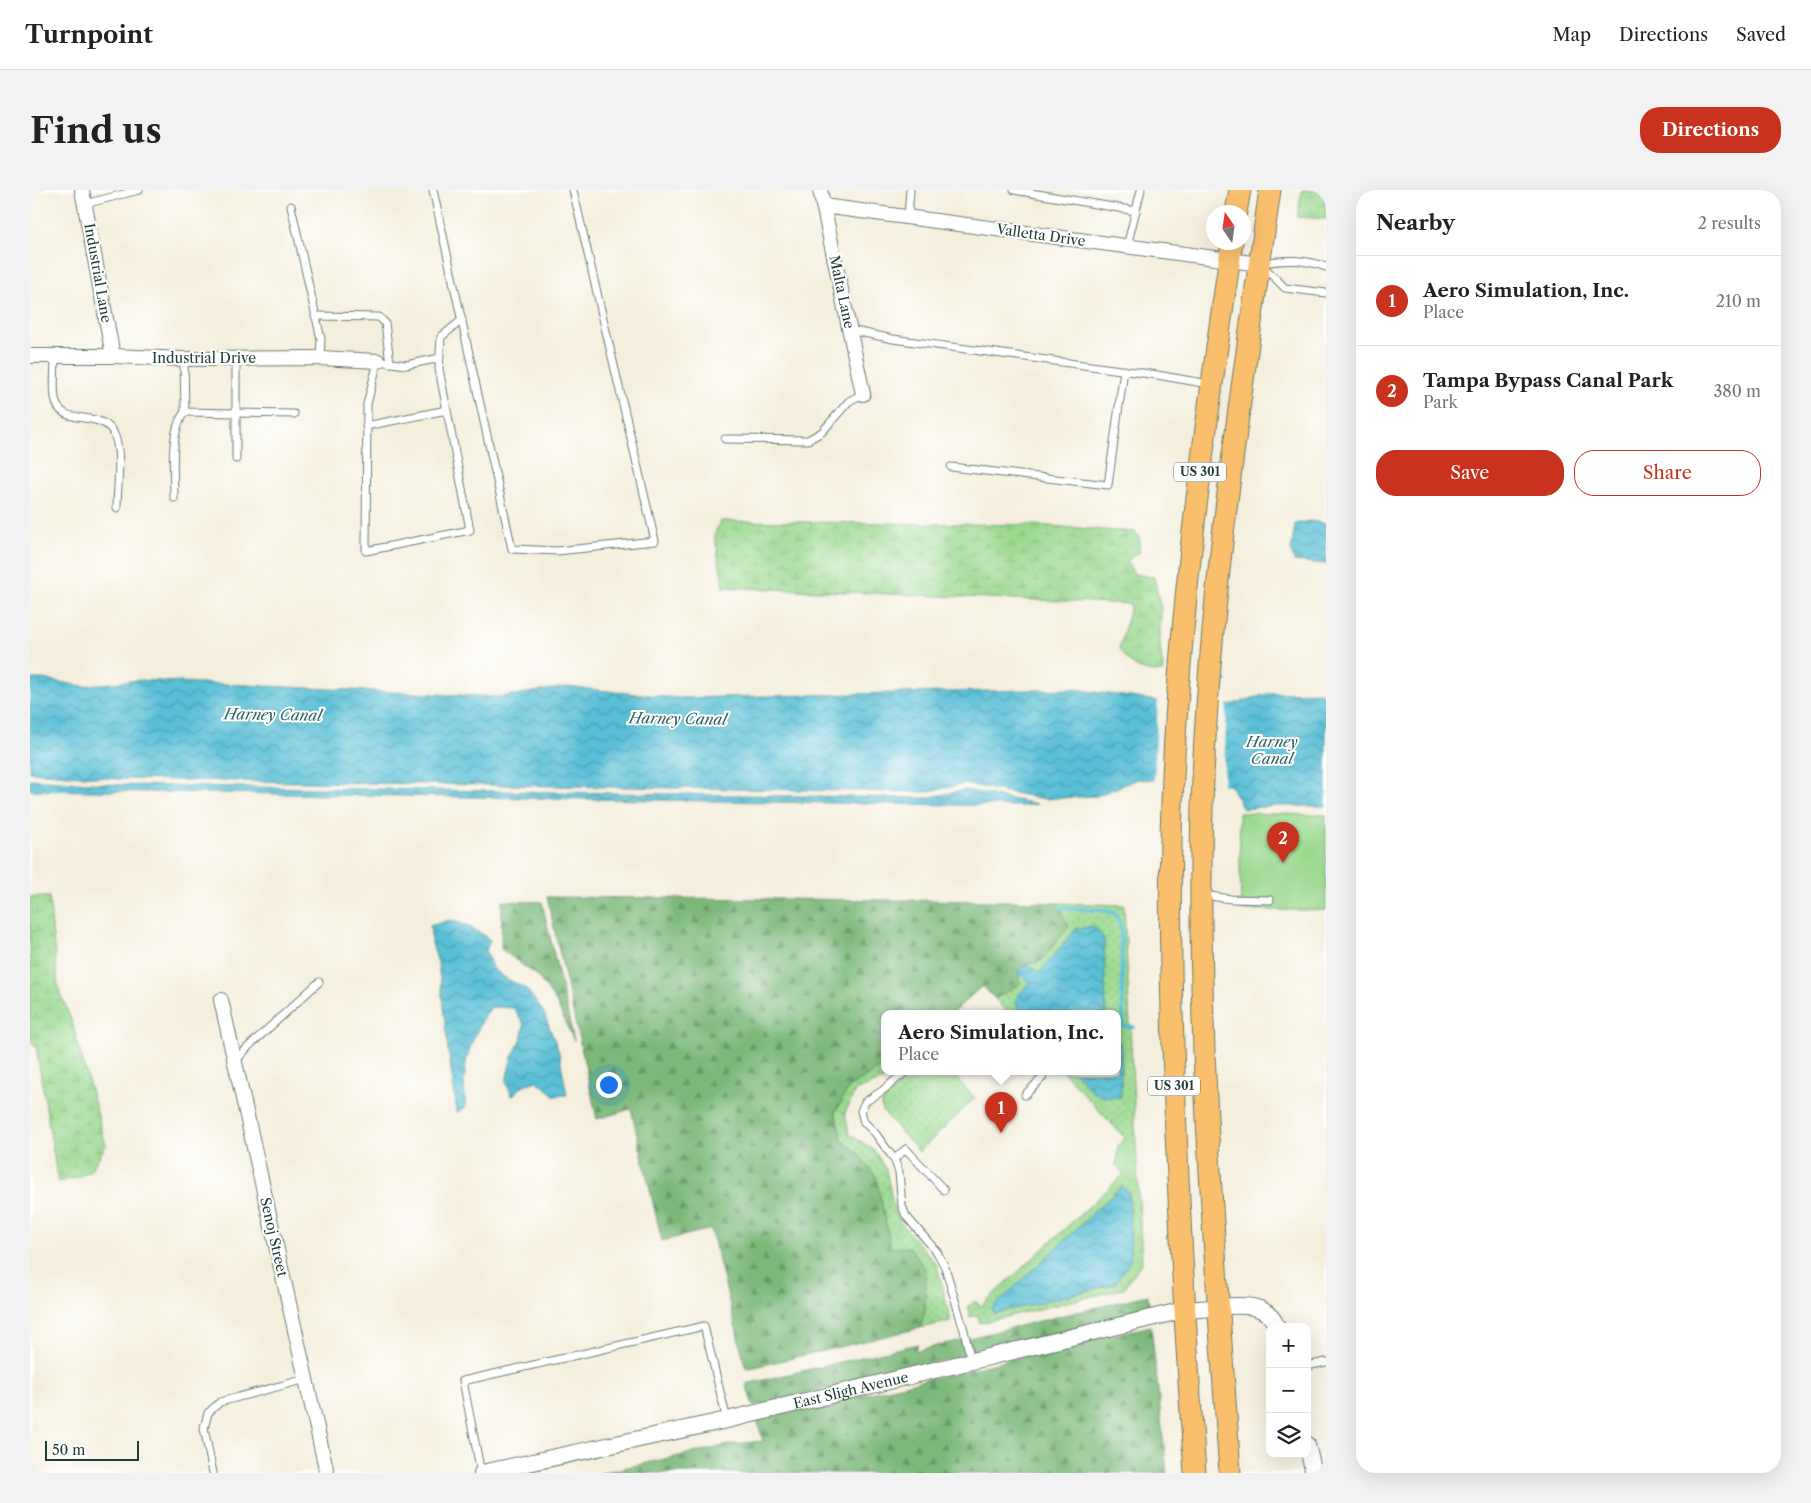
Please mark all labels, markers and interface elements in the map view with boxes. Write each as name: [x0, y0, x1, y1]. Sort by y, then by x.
text: Turnpoint: [25, 20, 153, 49]
text: Map: [1552, 24, 1591, 46]
text: Directions: [1619, 24, 1708, 46]
text: Saved: [1736, 24, 1786, 46]
button: Directions: [1640, 107, 1781, 153]
text: Find us: [30, 109, 162, 152]
north arrow: [1206, 205, 1251, 250]
text: Nearby: [1376, 210, 1455, 235]
text: 2 results: [1698, 213, 1761, 233]
street label: Valletta Drive: [994, 220, 1087, 250]
street label: Industrial Lane: [80, 222, 116, 324]
street label: Malta Lane: [825, 254, 859, 331]
text: Aero Simulation, Inc.: [1423, 279, 1629, 302]
text: 1: [1388, 291, 1396, 311]
text: 210 m: [1716, 291, 1761, 311]
text: Place: [1423, 302, 1464, 322]
street label: Industrial Drive: [152, 349, 256, 367]
text: Tampa Bypass Canal Park: [1423, 369, 1673, 392]
text: 2: [1387, 381, 1397, 401]
text: 380 m: [1713, 381, 1761, 401]
text: Park: [1423, 392, 1458, 412]
button: Save: [1376, 450, 1564, 496]
button: Share: [1574, 450, 1761, 496]
road number: US 301: [1174, 462, 1226, 482]
water label: Harney Canal: [223, 704, 325, 725]
water label: Harney Canal: [628, 708, 730, 729]
water label: Harney Canal: [1245, 732, 1298, 768]
pin: 2: [1267, 822, 1299, 863]
popup: [881, 1010, 1121, 1075]
text: Aero Simulation, Inc.: [898, 1021, 1104, 1044]
text: Place: [898, 1044, 939, 1064]
your location: [596, 1072, 622, 1098]
road number: US 301: [1148, 1076, 1200, 1096]
pin: 1: [985, 1092, 1017, 1133]
street label: Senoj Street: [256, 1196, 292, 1279]
map controls: [1266, 1323, 1311, 1458]
button: +: [1266, 1323, 1311, 1368]
street label: East Sligh Avenue: [791, 1368, 910, 1413]
button: −: [1266, 1368, 1311, 1413]
button: layers: [1266, 1413, 1311, 1458]
scale bar: [45, 1438, 139, 1461]
text: 50 m: [52, 1441, 85, 1459]

